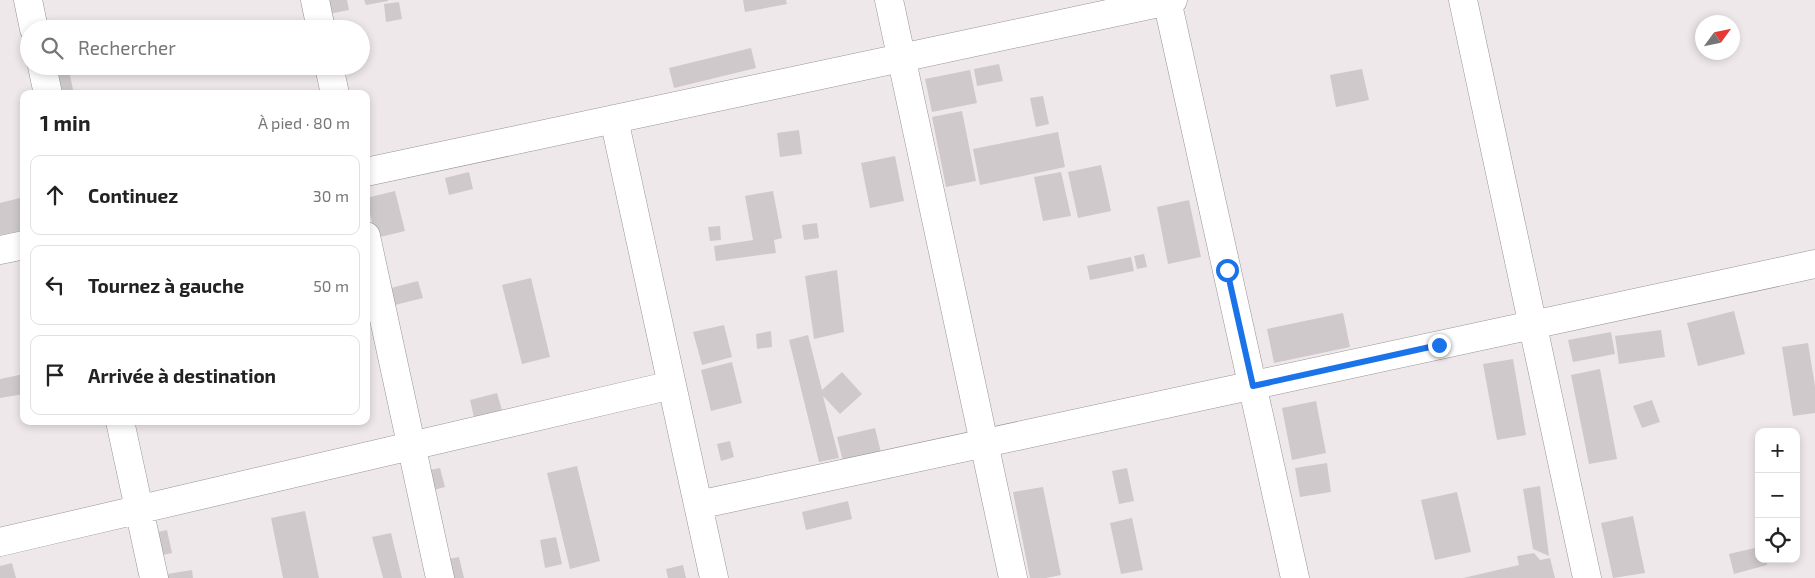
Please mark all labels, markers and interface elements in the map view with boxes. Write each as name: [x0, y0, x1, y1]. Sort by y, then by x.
north arrow: [1695, 15, 1740, 60]
search box: [20, 20, 370, 75]
icon: search: [38, 34, 66, 62]
text: Rechercher: [78, 36, 176, 59]
text: 1 min: [40, 110, 91, 135]
text: À pied · 80 m: [258, 113, 350, 132]
icon: ahead: [41, 181, 69, 209]
text: Continuez: [88, 184, 178, 207]
text: 30 m: [313, 186, 349, 205]
route start: [1216, 259, 1239, 282]
icon: left: [41, 271, 69, 299]
text: Tournez à gauche: [88, 274, 244, 297]
text: 50 m: [313, 276, 349, 295]
route end: [1428, 334, 1451, 357]
icon: arrive: [41, 361, 69, 389]
text: Arrivée à destination: [88, 364, 276, 387]
map controls: [1755, 428, 1800, 563]
button: +: [1755, 428, 1800, 473]
button: −: [1755, 473, 1800, 518]
button: locate: [1755, 518, 1800, 563]

